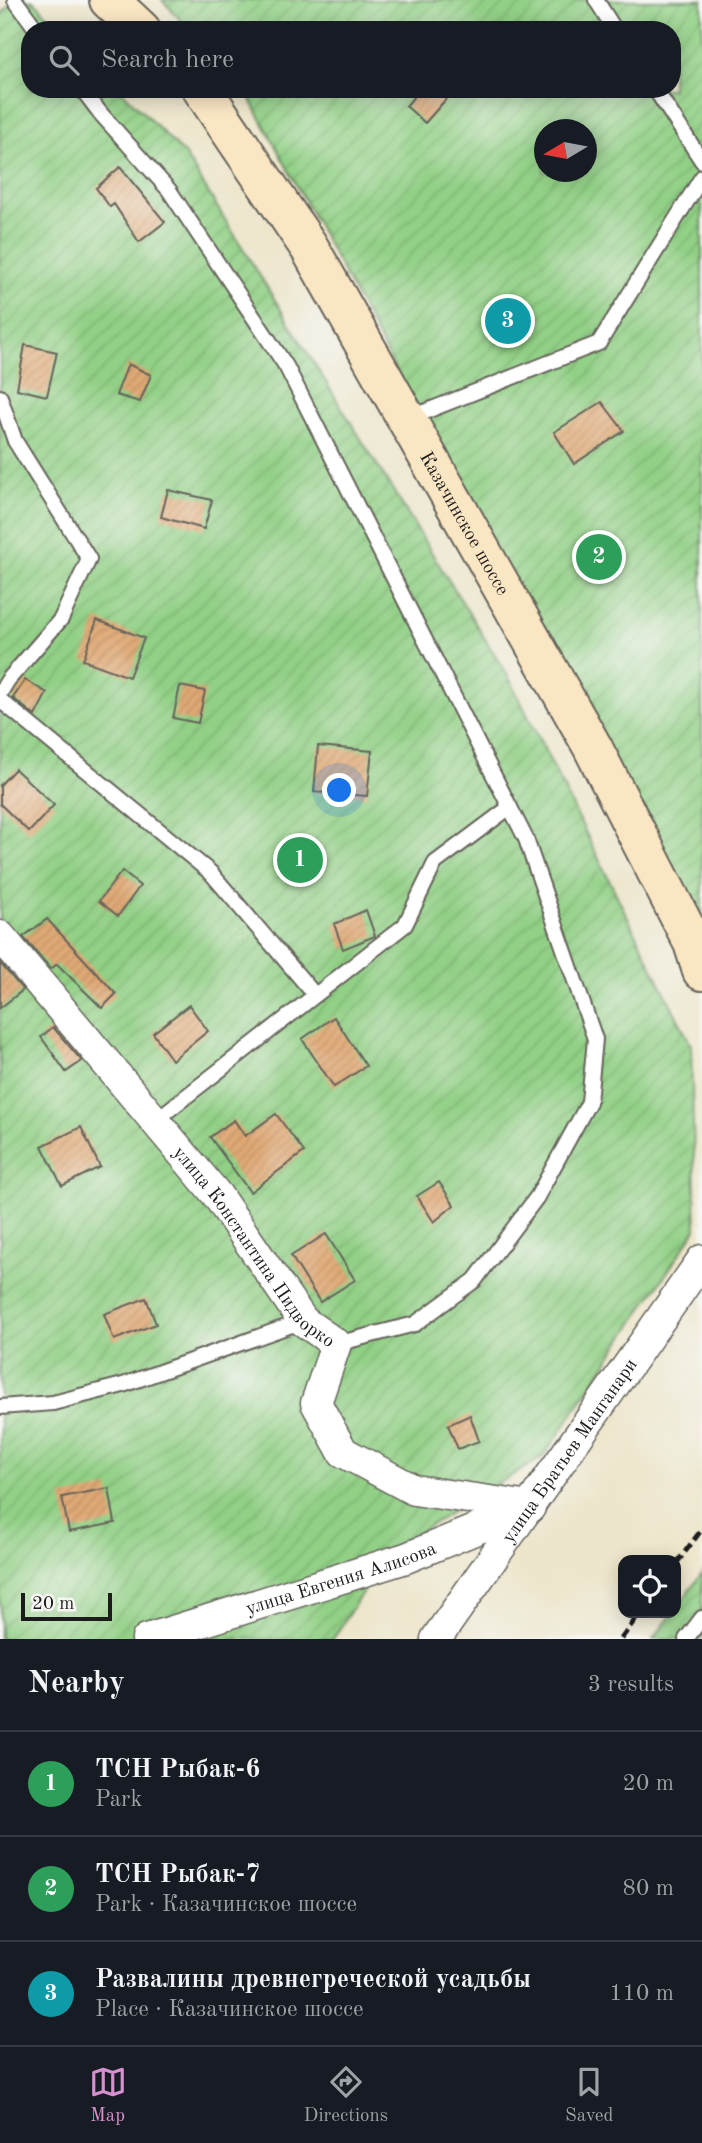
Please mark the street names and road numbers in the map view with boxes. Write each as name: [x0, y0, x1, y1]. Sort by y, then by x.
street label: Казачинское шоссе: [415, 449, 511, 599]
street label: улица Константина Пидворко: [168, 1143, 337, 1352]
street label: улица Братьев Манганари: [500, 1356, 642, 1547]
street label: улица Евгения Алисова: [244, 1540, 440, 1620]

